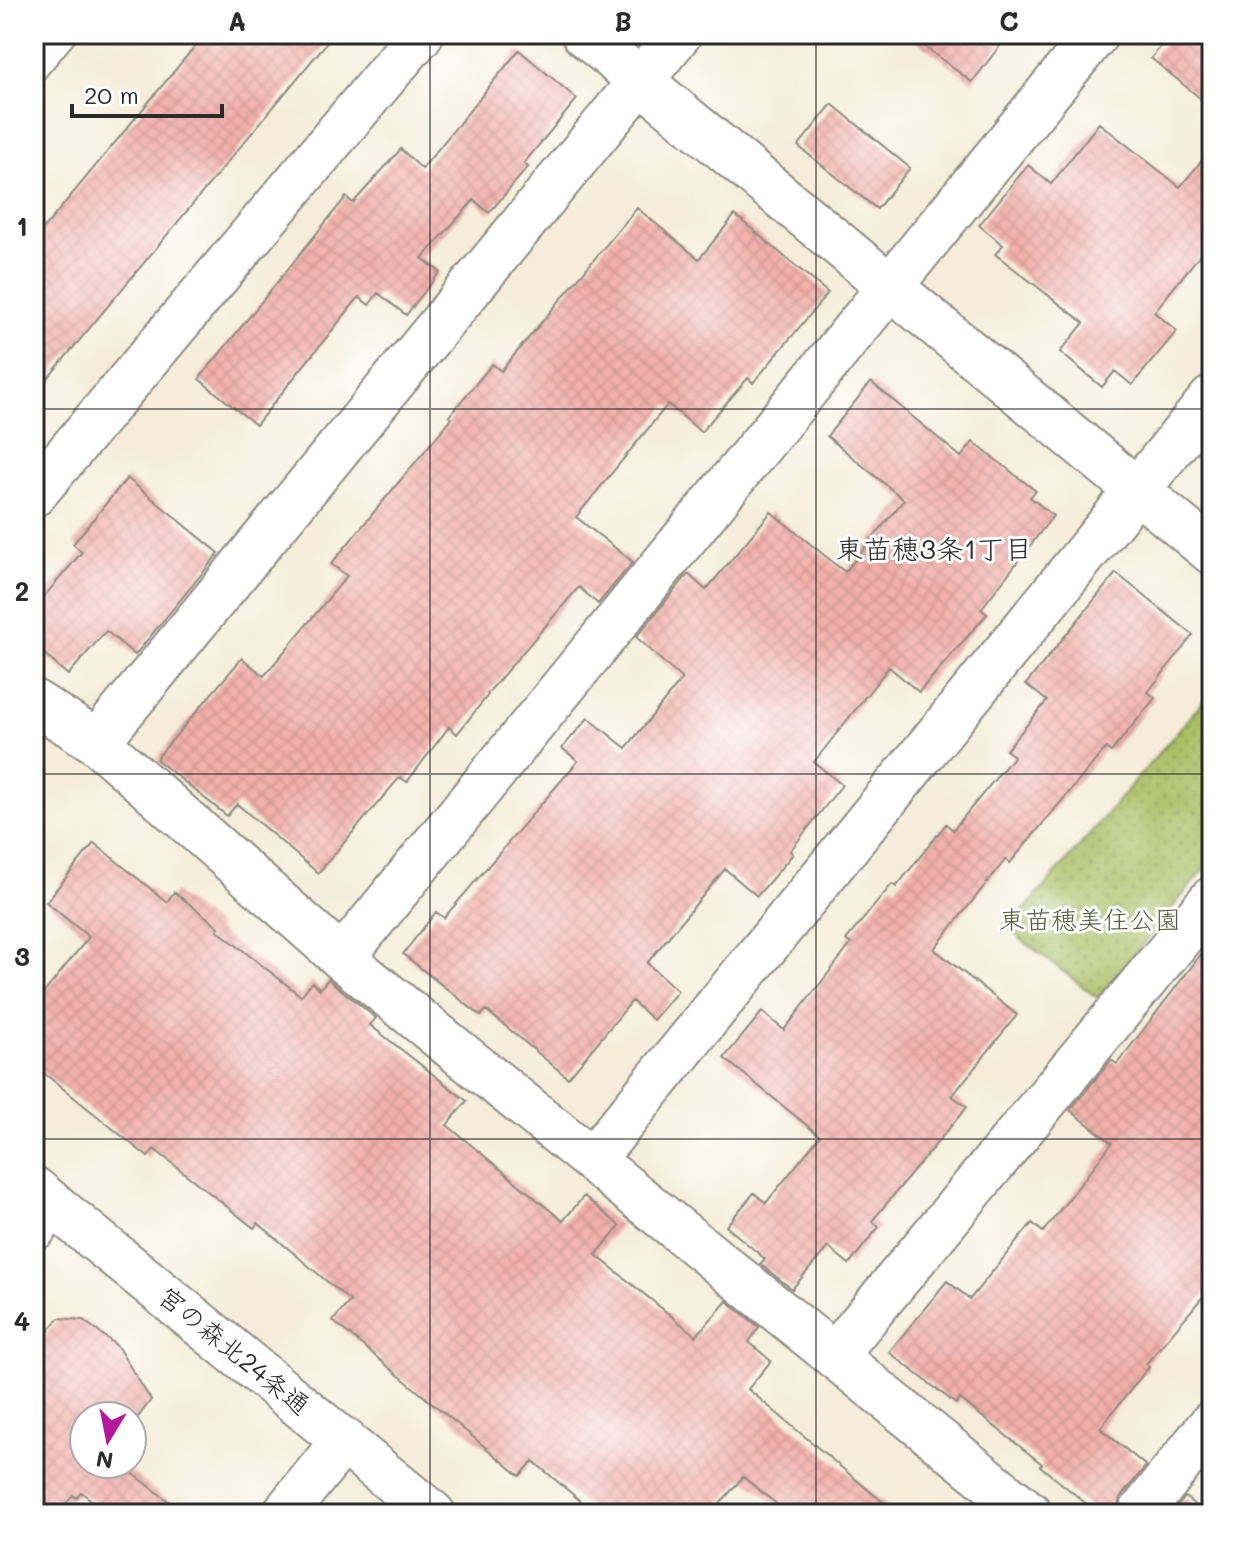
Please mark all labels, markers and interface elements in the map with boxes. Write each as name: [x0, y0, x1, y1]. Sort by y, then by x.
text: A: [228, 4, 246, 38]
text: B: [614, 4, 632, 38]
text: C: [999, 4, 1019, 38]
scale bar: [72, 68, 222, 118]
text: 20 m: [84, 79, 139, 110]
text: 1: [16, 209, 28, 243]
district label: 東苗穂3条1丁目: [836, 530, 1032, 566]
text: 2: [15, 574, 29, 608]
park label: 東苗穂美住公園: [999, 902, 1181, 936]
text: 3: [14, 939, 30, 973]
street label: 宮の森北24条通: [152, 1279, 318, 1422]
text: 4: [14, 1304, 30, 1338]
north arrow: [68, 1400, 148, 1480]
text: N: [94, 1444, 115, 1476]

